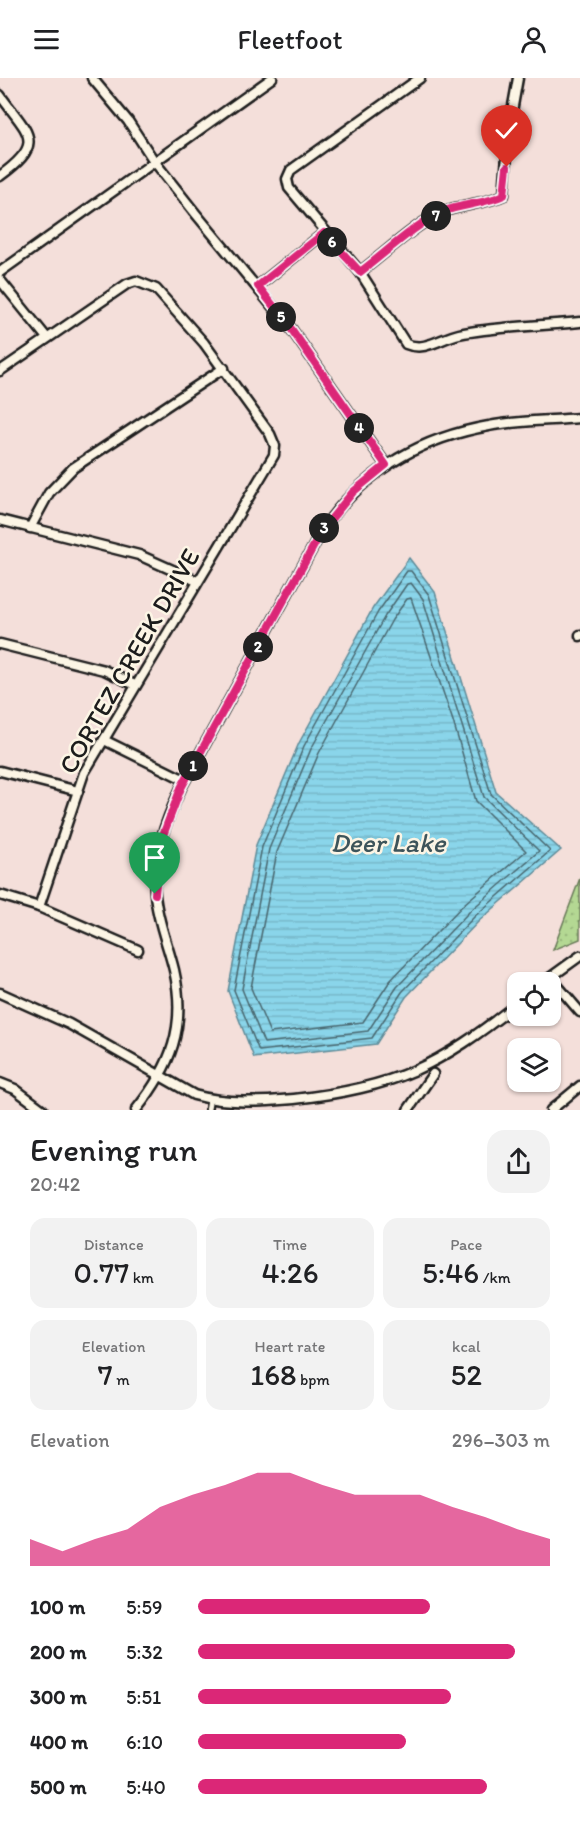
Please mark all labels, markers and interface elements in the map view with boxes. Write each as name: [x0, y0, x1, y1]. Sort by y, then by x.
icon: menu: [30, 23, 63, 56]
text: Fleetfoot: [237, 23, 343, 56]
icon: person: [517, 23, 550, 56]
pin: [481, 105, 532, 167]
icon: check: [490, 114, 523, 147]
pin: 7: [421, 201, 451, 231]
text: 7: [432, 206, 440, 225]
pin: 6: [317, 227, 347, 257]
text: 6: [328, 232, 336, 251]
pin: 5: [266, 302, 296, 332]
text: 5: [277, 307, 285, 326]
pin: 4: [344, 413, 374, 443]
text: 4: [354, 418, 364, 437]
pin: 3: [309, 513, 339, 543]
text: 3: [320, 518, 328, 537]
street label: CORTEZ CREEK DRIVE: [52, 543, 206, 779]
pin: 2: [243, 632, 273, 662]
text: 2: [254, 637, 262, 656]
pin: 1: [178, 751, 208, 781]
text: 1: [189, 756, 197, 775]
water label: Deer Lake: [331, 826, 446, 859]
pin: [129, 832, 180, 894]
icon: arrive: [138, 841, 171, 874]
map controls: [507, 972, 561, 1092]
button: locate: [507, 972, 561, 1026]
button: layers: [507, 1038, 561, 1092]
text: Evening run: [30, 1130, 197, 1169]
button: share: [487, 1130, 550, 1193]
text: 20:42: [30, 1172, 80, 1196]
text: Distance: [84, 1235, 144, 1254]
text: Time: [273, 1235, 307, 1254]
text: Pace: [450, 1235, 482, 1254]
text: 0.77: [73, 1254, 129, 1291]
text: 4:26: [261, 1254, 319, 1291]
text: 5:46: [422, 1254, 479, 1291]
text: km: [129, 1268, 154, 1287]
text: /km: [479, 1268, 511, 1287]
text: Elevation: [82, 1337, 145, 1356]
text: Heart rate: [255, 1337, 325, 1356]
text: kcal: [452, 1337, 481, 1356]
text: 7: [98, 1356, 113, 1393]
text: 168: [250, 1356, 296, 1393]
text: 52: [451, 1356, 482, 1393]
text: m: [113, 1370, 130, 1389]
text: bpm: [296, 1370, 330, 1389]
text: Elevation: [30, 1428, 109, 1452]
text: 296–303 m: [452, 1428, 550, 1452]
text: 100 m: [30, 1595, 85, 1619]
text: 5:59: [126, 1595, 162, 1619]
text: 200 m: [30, 1640, 86, 1664]
text: 5:32: [126, 1640, 163, 1664]
text: 300 m: [30, 1685, 87, 1709]
text: 5:51: [126, 1685, 161, 1709]
text: 400 m: [30, 1730, 88, 1754]
text: 6:10: [126, 1730, 163, 1754]
text: 500 m: [30, 1775, 86, 1799]
text: 5:40: [126, 1775, 166, 1799]

